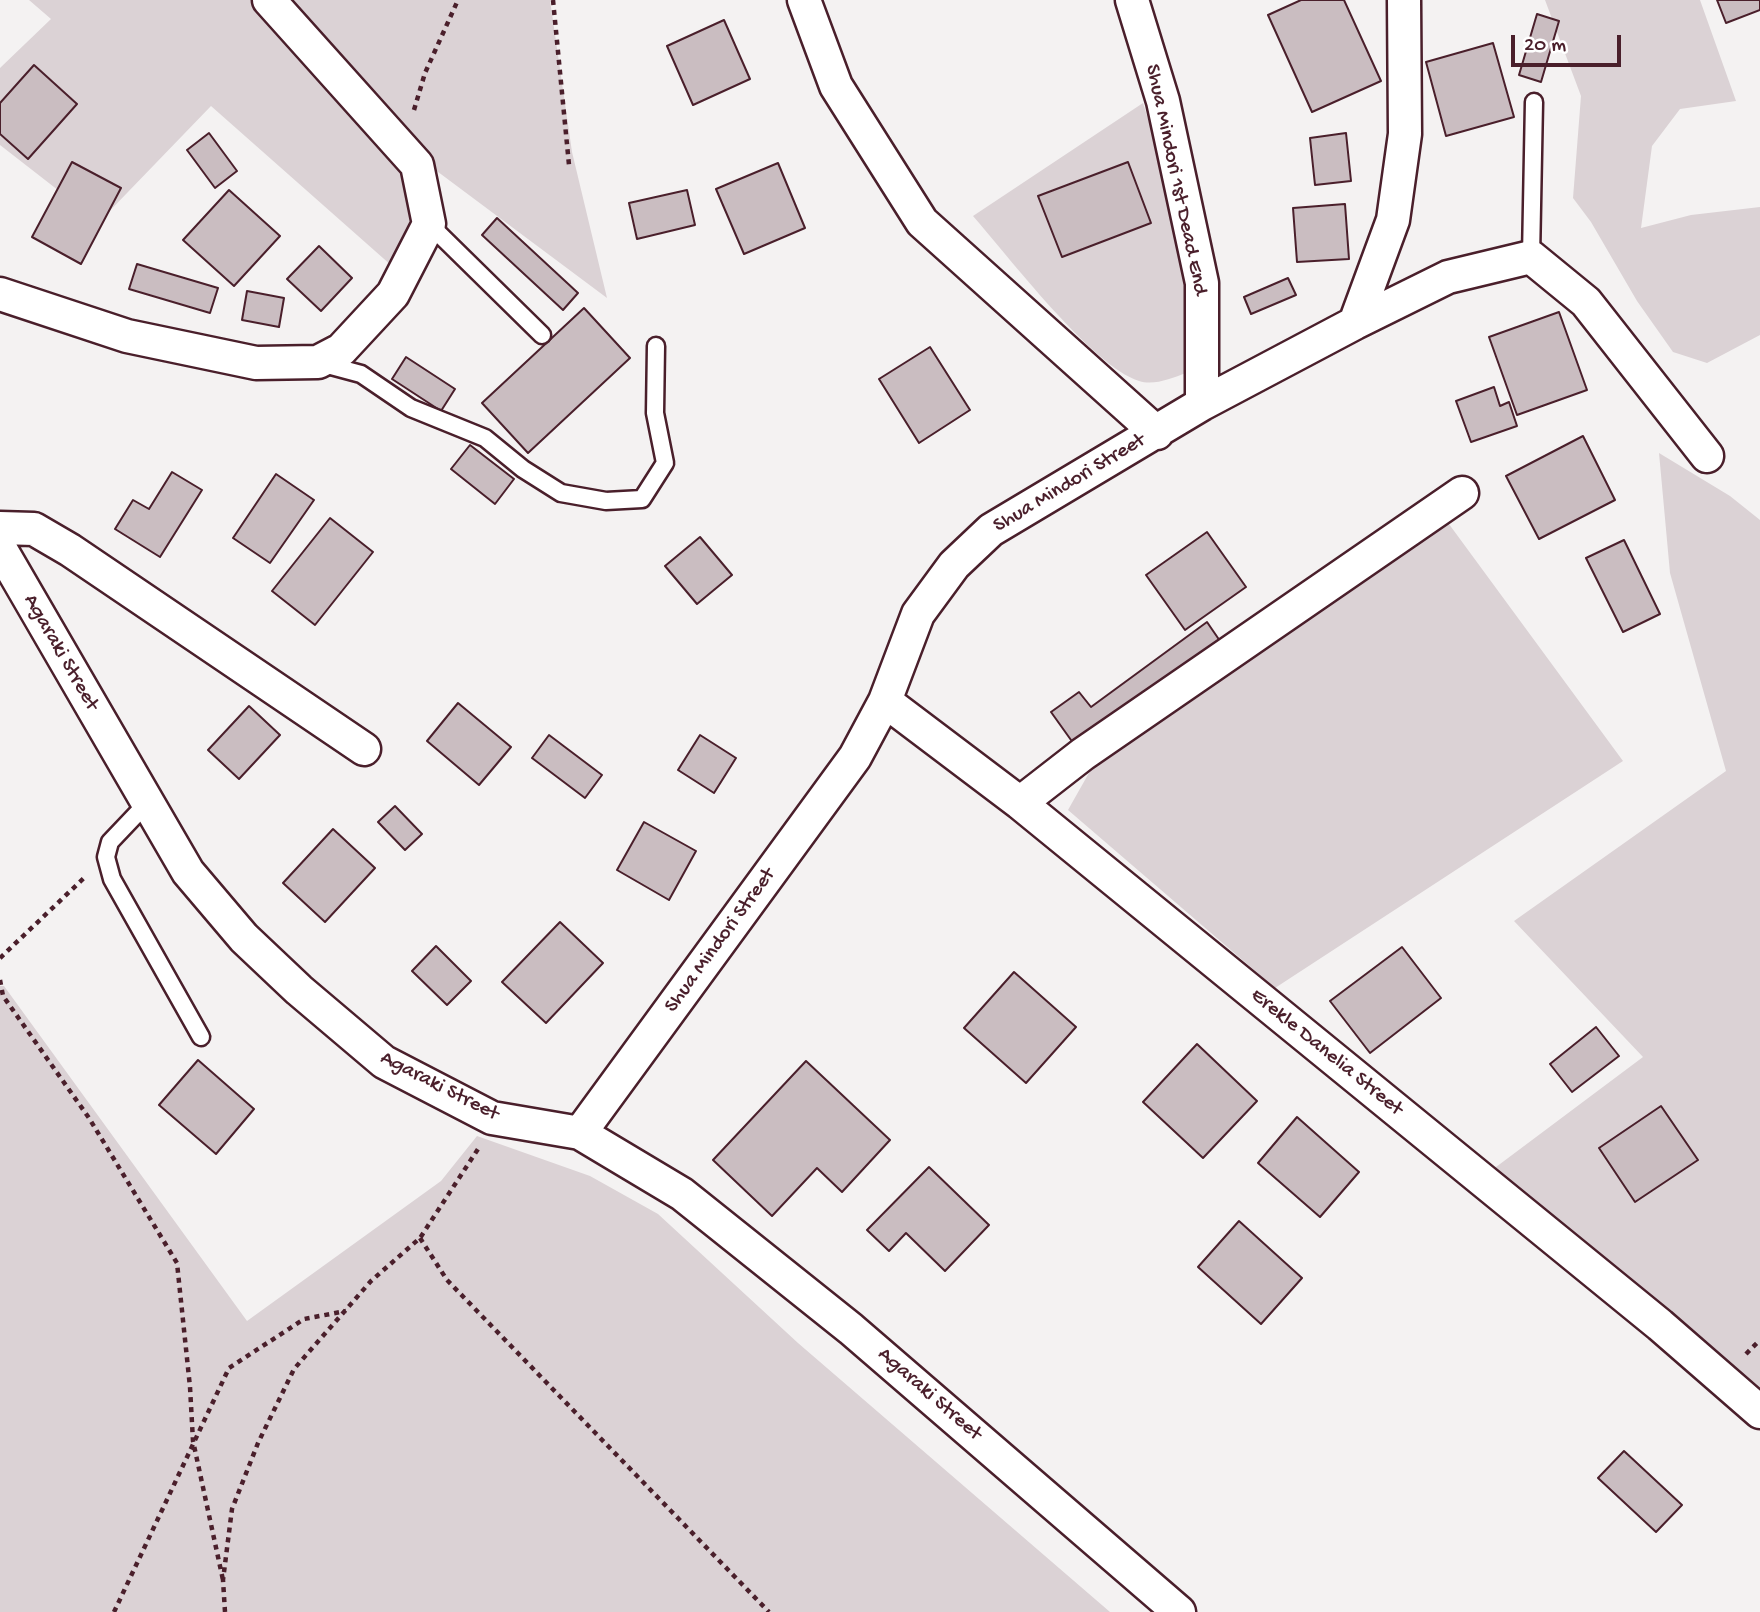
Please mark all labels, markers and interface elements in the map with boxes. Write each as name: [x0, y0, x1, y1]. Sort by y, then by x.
scale bar: [1515, 21, 1625, 65]
text: 20 m: [1524, 34, 1566, 59]
street label: Shua Mindori 1st Dead End: [1138, 62, 1212, 298]
street label: Shua Mindori Street: [989, 429, 1151, 539]
street label: Agaraki Street: [17, 590, 103, 716]
street label: Shua Mindori Street: [660, 864, 782, 1018]
street label: Erekle Danelia Street: [1245, 984, 1407, 1122]
street label: Agaraki Street: [375, 1046, 503, 1128]
street label: Agaraki Street: [872, 1343, 986, 1447]

